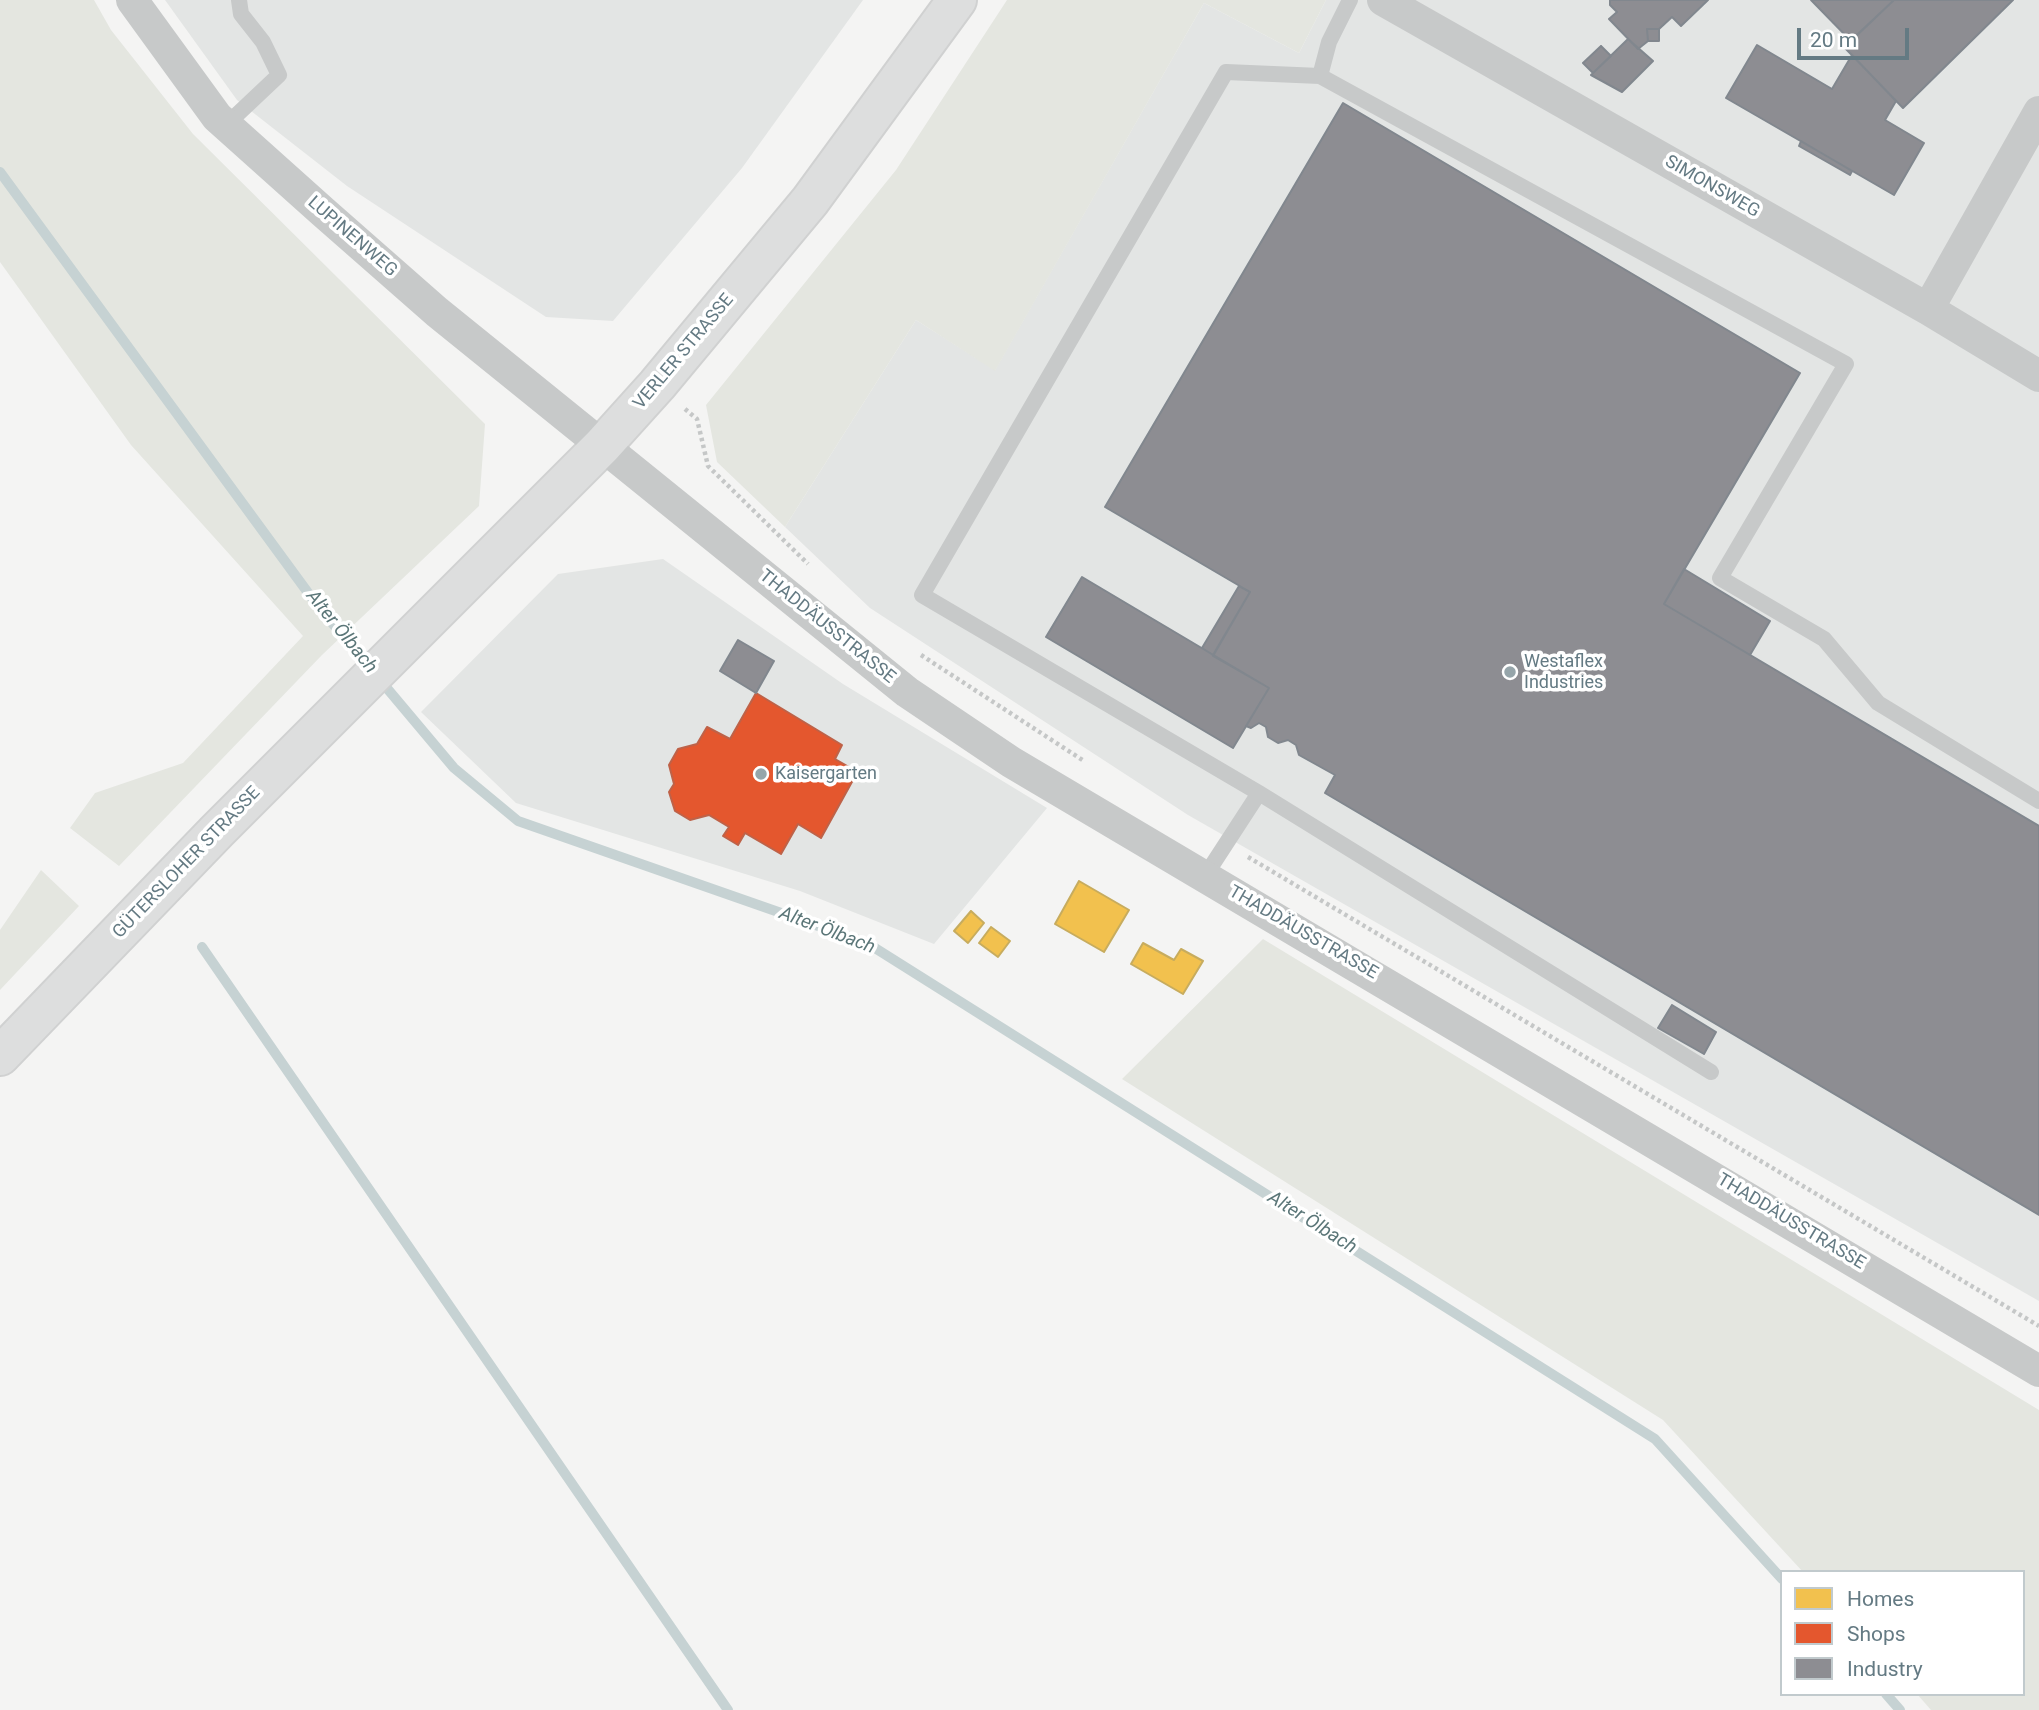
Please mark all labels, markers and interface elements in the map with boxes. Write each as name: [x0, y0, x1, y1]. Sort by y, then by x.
scale bar: [1801, 14, 1913, 58]
text: 20 m: [1810, 28, 1857, 52]
street label: SIMONSWEG: [1661, 151, 1763, 223]
street label: LUPINENWEG: [303, 192, 401, 282]
street label: VERLER STRASSE: [629, 290, 739, 414]
street label: THADDÄUSSTRASSE: [755, 566, 899, 688]
water label: Alter Ölbach: [300, 586, 382, 678]
place label: Westaflex Industries: [1524, 651, 1603, 694]
marker: Westaflex Industries: [1502, 664, 1518, 680]
place label: Kaisergarten: [775, 763, 877, 785]
marker: Kaisergarten: [753, 766, 769, 782]
street label: GÜTERSLOHER STRASSE: [109, 783, 265, 943]
street label: THADDÄUSSTRASSE: [1225, 881, 1381, 985]
water label: Alter Ölbach: [776, 902, 878, 960]
street label: THADDÄUSSTRASSE: [1713, 1169, 1869, 1275]
water label: Alter Ölbach: [1263, 1187, 1361, 1259]
legend: [1780, 1570, 2025, 1696]
text: Homes: [1847, 1587, 1914, 1611]
text: Shops: [1847, 1622, 1906, 1646]
text: Industry: [1847, 1657, 1923, 1681]

